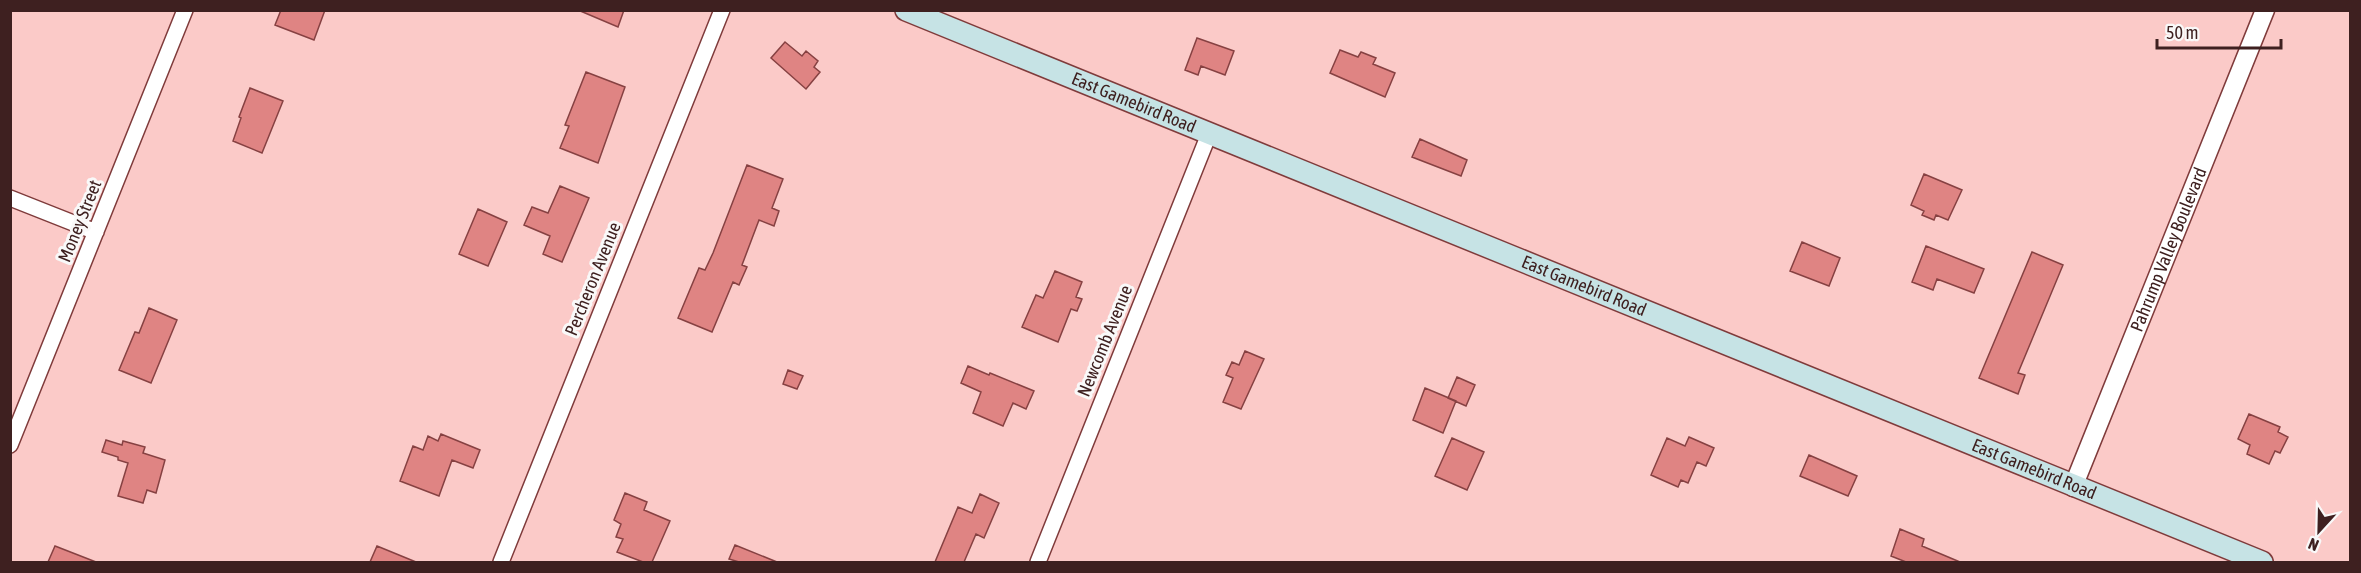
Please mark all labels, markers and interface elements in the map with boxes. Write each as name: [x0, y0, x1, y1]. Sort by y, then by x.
scale bar: [2157, 12, 2282, 50]
text: 50 m: [2166, 22, 2198, 43]
street label: East Gamebird Road: [1069, 68, 1199, 137]
street label: Pahrump Valley Boulevard: [2126, 164, 2211, 335]
street label: Money Street: [54, 177, 105, 265]
street label: Percheron Avenue: [560, 219, 625, 339]
street label: East Gamebird Road: [1519, 251, 1650, 320]
street label: Newcomb Avenue: [1073, 282, 1136, 399]
street label: East Gamebird Road: [1969, 434, 2100, 503]
north arrow: [2289, 501, 2349, 561]
text: N: [2306, 535, 2321, 555]

